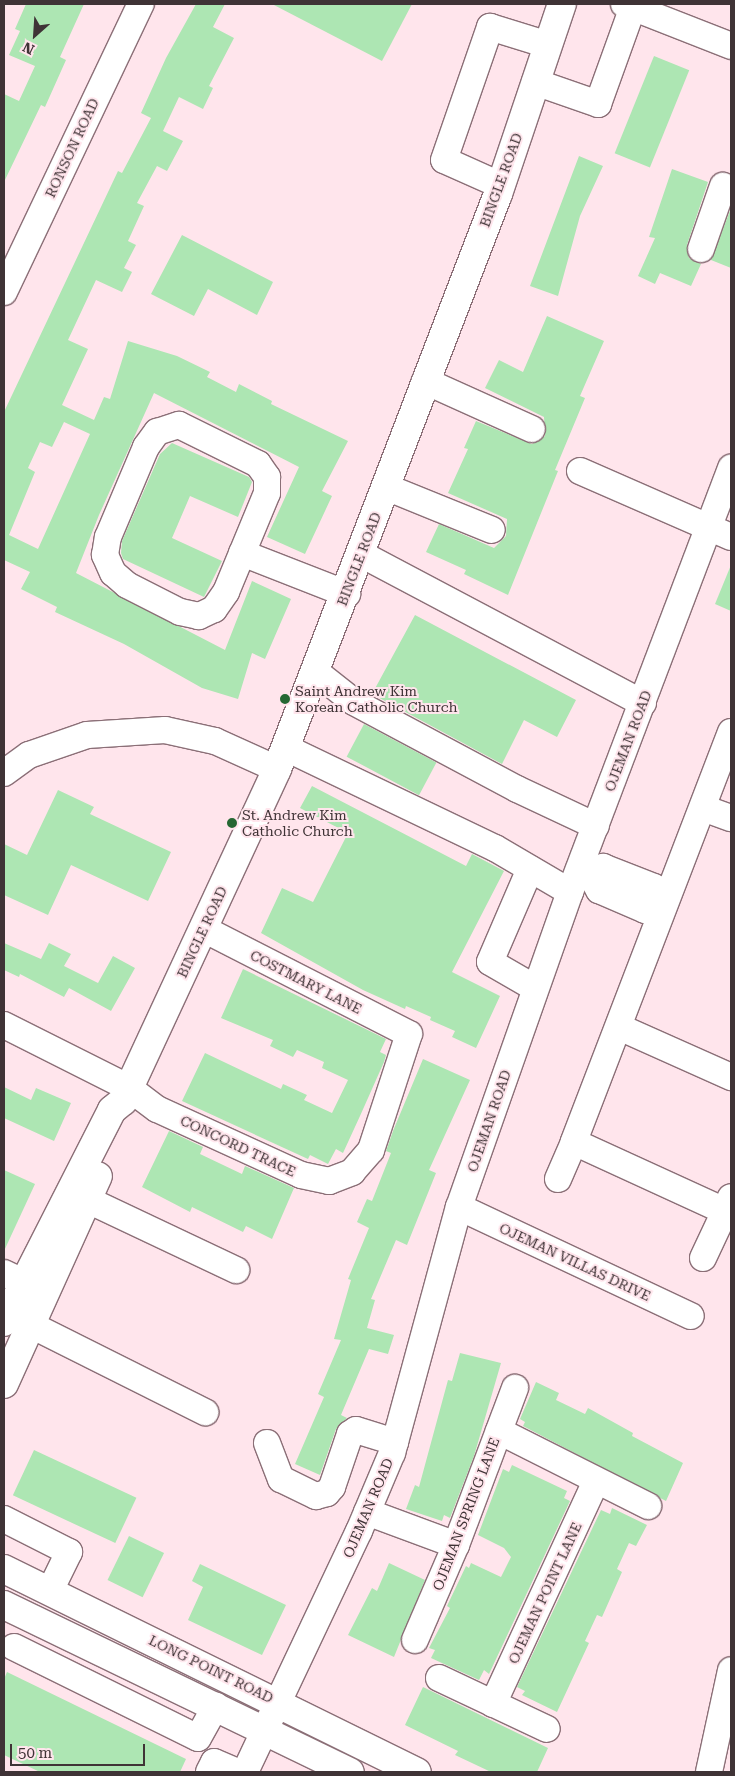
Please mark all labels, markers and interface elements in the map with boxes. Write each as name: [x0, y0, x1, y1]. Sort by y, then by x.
north arrow: [10, 10, 60, 60]
text: N: [20, 39, 37, 58]
street label: RONSON ROAD: [42, 96, 102, 200]
street label: BINGLE ROAD: [476, 131, 526, 229]
street label: BINGLE ROAD: [333, 510, 385, 608]
place label: Saint Andrew Kim Korean Catholic Church: [295, 683, 458, 716]
street label: OJEMAN ROAD: [601, 688, 655, 794]
marker: Saint Andrew Kim Korean Catholic Church: [279, 693, 291, 705]
place label: St. Andrew Kim Catholic Church: [242, 807, 353, 840]
marker: St. Andrew Kim Catholic Church: [226, 817, 238, 829]
street label: BINGLE ROAD: [173, 884, 231, 980]
street label: COSTMARY LANE: [247, 947, 365, 1017]
street label: OJEMAN ROAD: [464, 1068, 514, 1174]
street label: CONCORD TRACE: [178, 1112, 298, 1180]
street label: OJEMAN VILLAS DRIVE: [497, 1220, 653, 1304]
street label: OJEMAN SPRING LANE: [429, 1435, 503, 1593]
street label: OJEMAN ROAD: [339, 1456, 397, 1560]
street label: OJEMAN POINT LANE: [505, 1520, 585, 1666]
street label: LONG POINT ROAD: [146, 1632, 276, 1706]
scale bar: [12, 1734, 148, 1766]
text: 50 m: [18, 1744, 52, 1762]

